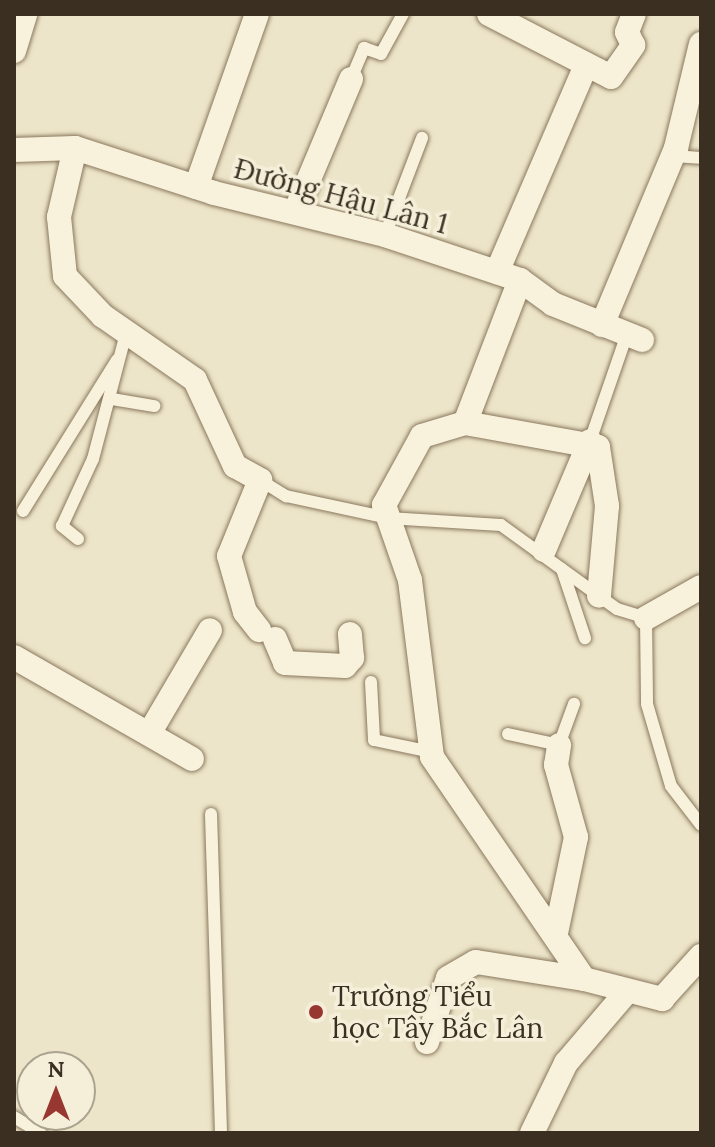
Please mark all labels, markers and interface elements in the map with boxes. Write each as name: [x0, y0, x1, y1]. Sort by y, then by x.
street label: Đường Hậu Lân 1: [230, 151, 452, 241]
place label: Trường Tiểu học Tây Bắc Lân: [332, 979, 543, 1045]
marker: Trường Tiểu học Tây Bắc Lân: [307, 1003, 325, 1021]
north arrow: [16, 1051, 96, 1131]
text: N: [47, 1055, 65, 1083]

